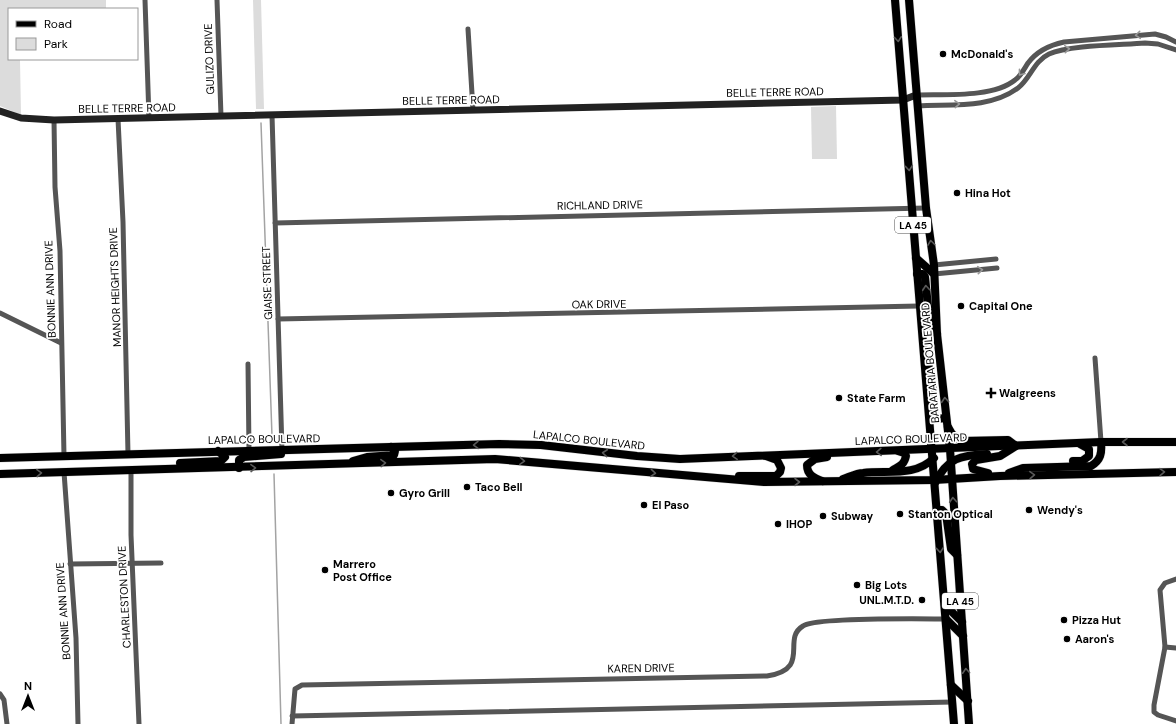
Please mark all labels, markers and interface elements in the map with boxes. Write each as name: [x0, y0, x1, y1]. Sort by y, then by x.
legend: [8, 8, 138, 60]
text: Road: [44, 16, 72, 32]
street label: GULIZO DRIVE: [201, 23, 217, 95]
one-way arrow: [1135, 31, 1141, 40]
text: Park: [44, 36, 68, 52]
one-way arrow: [893, 36, 902, 42]
one-way arrow: [1064, 45, 1070, 54]
place label: McDonald's: [951, 47, 1013, 61]
marker: McDonald's: [938, 49, 948, 59]
one-way arrow: [1019, 69, 1026, 76]
street label: BELLE TERRE ROAD: [726, 84, 824, 100]
street label: BELLE TERRE ROAD: [402, 92, 500, 108]
street label: BELLE TERRE ROAD: [78, 100, 176, 116]
one-way arrow: [954, 100, 960, 108]
one-way arrow: [904, 165, 913, 171]
place label: Hina Hot: [965, 186, 1011, 200]
marker: Hina Hot: [952, 188, 962, 198]
street label: RICHLAND DRIVE: [557, 197, 643, 213]
road number: LA 45: [895, 217, 931, 233]
street label: MANOR HEIGHTS DRIVE: [106, 227, 124, 347]
street label: BONNIE ANN DRIVE: [41, 240, 59, 338]
one-way arrow: [927, 240, 936, 246]
street label: GIAISE STREET: [259, 246, 275, 320]
one-way arrow: [977, 265, 983, 274]
one-way arrow: [922, 285, 931, 291]
street label: OAK DRIVE: [571, 297, 627, 311]
place label: Capital One: [969, 299, 1033, 313]
marker: Capital One: [956, 301, 966, 311]
street label: BARATARIA BOULEVARD: [918, 302, 942, 424]
place label: Walgreens: [999, 386, 1056, 400]
marker: Walgreens: [986, 388, 996, 398]
place label: State Farm: [847, 391, 906, 405]
marker: State Farm: [834, 393, 844, 403]
one-way arrow: [940, 397, 949, 403]
street label: LAPALCO BOULEVARD: [532, 427, 646, 453]
street label: LAPALCO BOULEVARD: [855, 430, 968, 448]
street label: LAPALCO BOULEVARD: [208, 431, 321, 447]
one-way arrow: [1122, 438, 1128, 446]
one-way arrow: [473, 441, 479, 449]
one-way arrow: [876, 447, 882, 456]
one-way arrow: [602, 449, 608, 458]
one-way arrow: [732, 452, 738, 460]
one-way arrow: [519, 456, 525, 465]
one-way arrow: [380, 459, 386, 468]
one-way arrow: [250, 464, 256, 472]
one-way arrow: [36, 468, 42, 477]
one-way arrow: [1159, 468, 1165, 476]
one-way arrow: [650, 469, 656, 478]
one-way arrow: [1029, 471, 1035, 479]
one-way arrow: [794, 478, 800, 486]
place label: Taco Bell: [475, 480, 523, 494]
marker: Taco Bell: [462, 482, 472, 492]
place label: Gyro Grill: [399, 486, 450, 500]
marker: Gyro Grill: [386, 488, 396, 498]
one-way arrow: [948, 497, 957, 503]
place label: El Paso: [652, 498, 690, 512]
marker: El Paso: [639, 500, 649, 510]
place label: Wendy's: [1037, 503, 1083, 517]
marker: Wendy's: [1024, 505, 1034, 515]
place label: Stanton Optical: [908, 507, 993, 521]
place label: Subway: [831, 509, 873, 523]
marker: Stanton Optical: [895, 509, 905, 519]
marker: Subway: [818, 511, 828, 521]
place label: IHOP: [786, 517, 812, 531]
marker: IHOP: [773, 519, 783, 529]
street label: CHARLESTON DRIVE: [114, 545, 134, 649]
one-way arrow: [936, 547, 945, 553]
place label: Marrero Post Office: [333, 557, 392, 584]
street label: BONNIE ANN DRIVE: [53, 562, 73, 660]
marker: Marrero Post Office: [320, 565, 330, 575]
place label: Big Lots: [865, 578, 907, 592]
marker: Big Lots: [852, 580, 862, 590]
place label: UNL.M.T.D.: [859, 593, 914, 607]
road number: LA 45: [942, 593, 978, 609]
marker: UNL.M.T.D.: [917, 595, 927, 605]
place label: Pizza Hut: [1072, 613, 1121, 627]
marker: Pizza Hut: [1059, 615, 1069, 625]
place label: Aaron's: [1075, 632, 1115, 646]
marker: Aaron's: [1062, 634, 1072, 644]
street label: KAREN DRIVE: [607, 660, 675, 676]
one-way arrow: [961, 668, 970, 674]
north arrow: [8, 676, 48, 716]
text: N: [24, 679, 32, 693]

